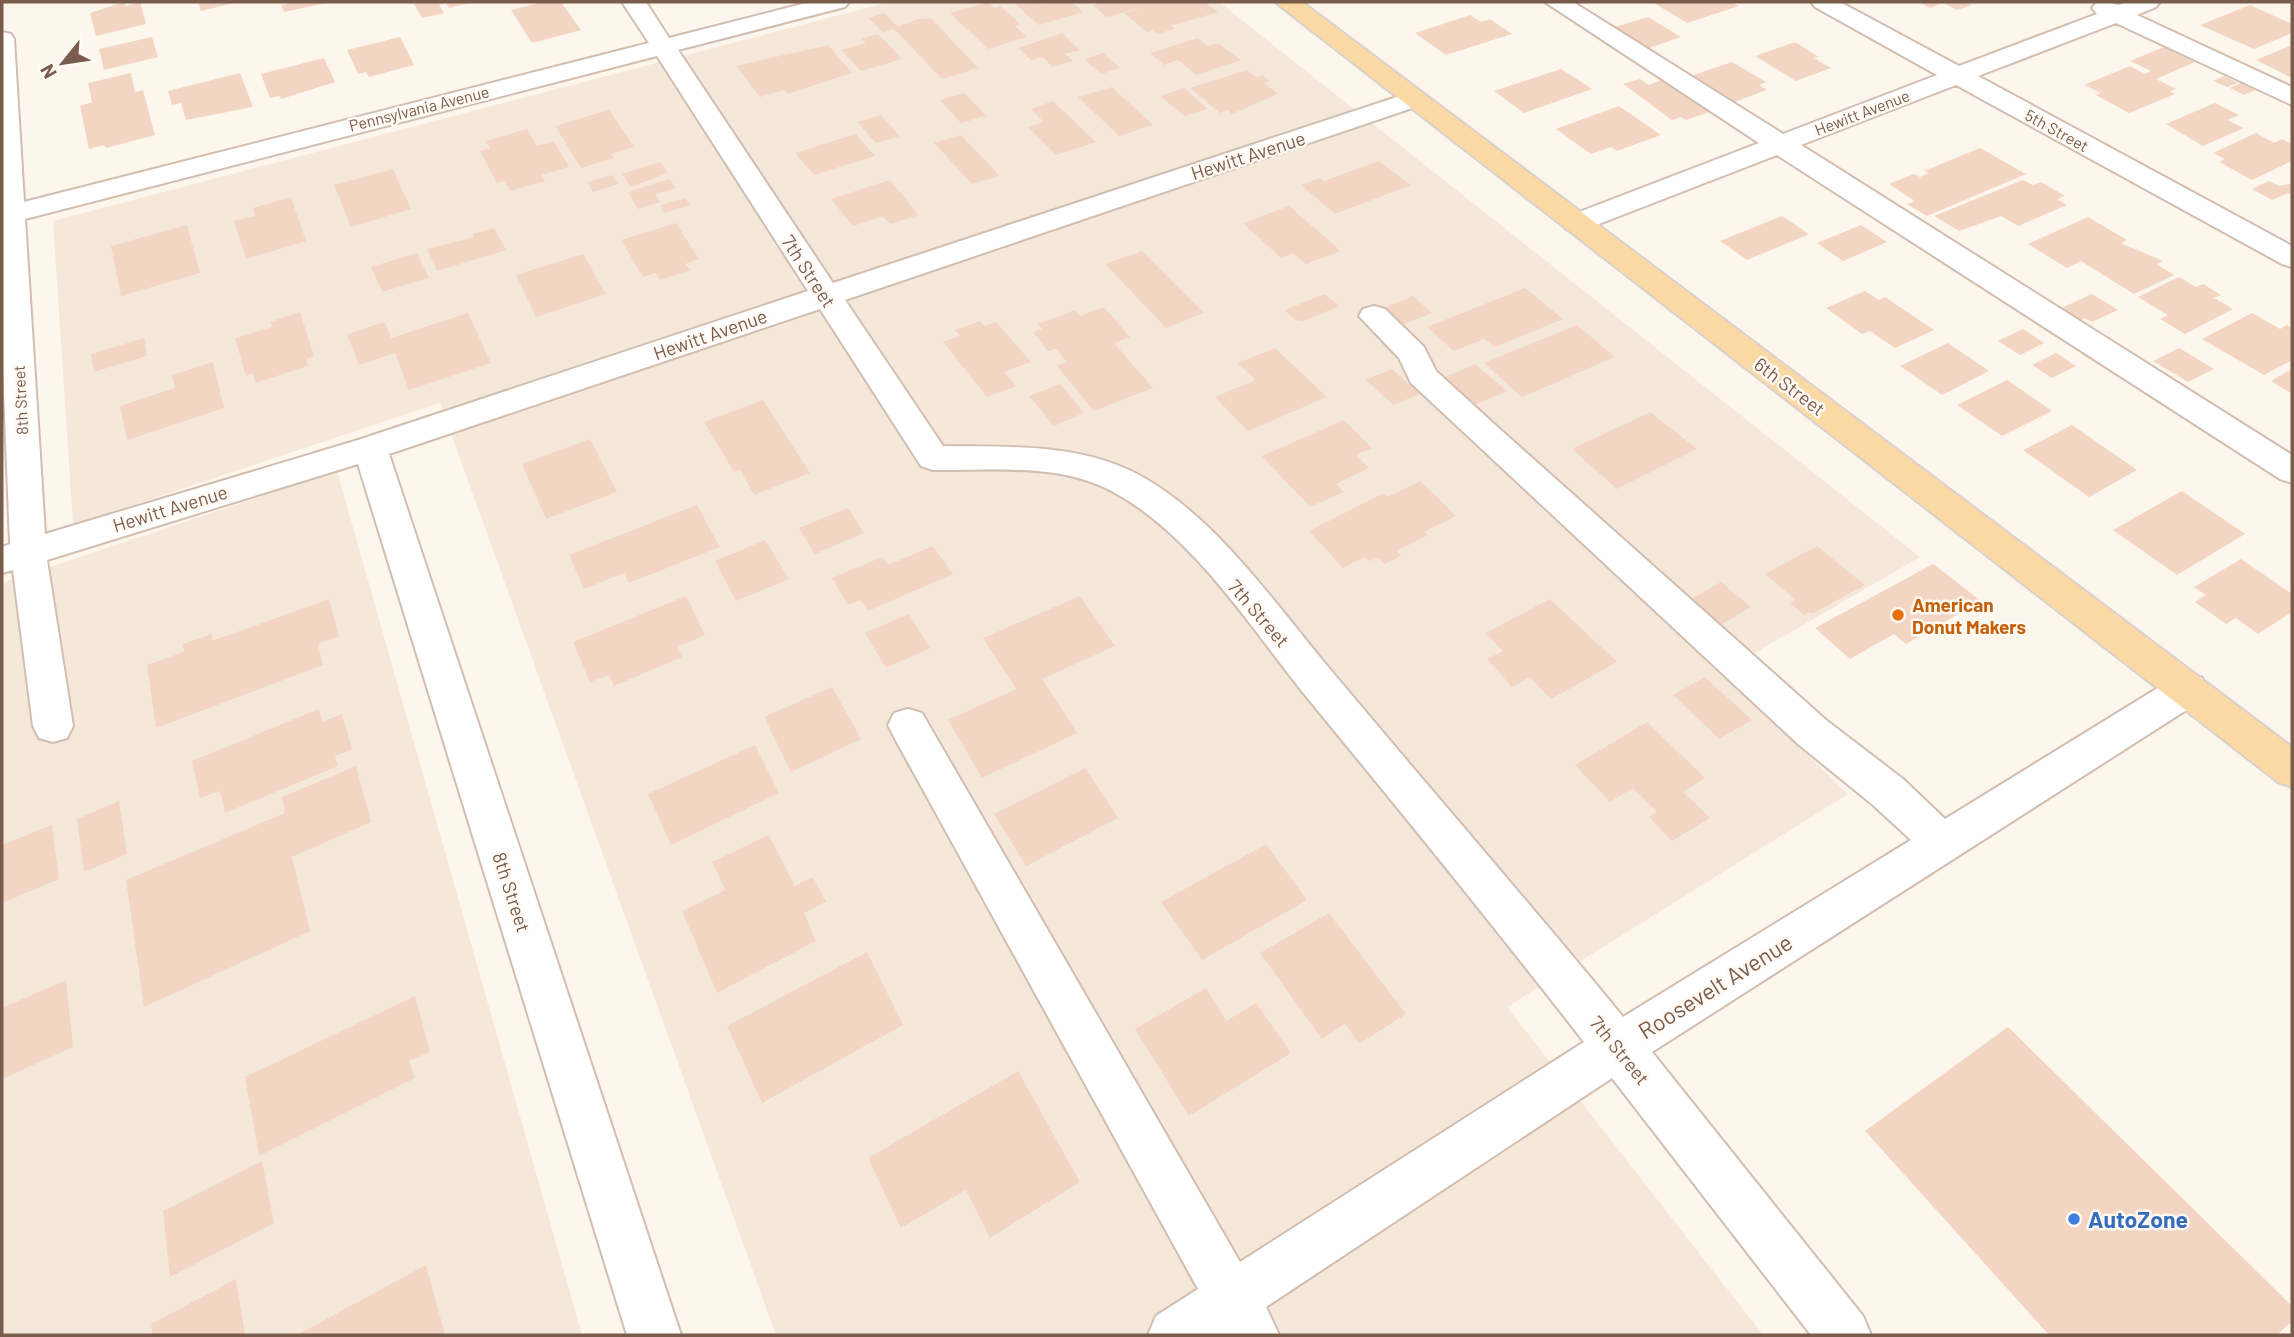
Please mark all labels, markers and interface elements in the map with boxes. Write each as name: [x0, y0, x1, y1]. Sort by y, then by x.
north arrow: [28, 28, 98, 98]
text: N: [35, 61, 61, 83]
street label: Pennsylvania Avenue: [347, 81, 491, 135]
street label: Hewitt Avenue: [1812, 85, 1912, 139]
street label: 5th Street: [2022, 105, 2092, 155]
street label: Hewitt Avenue: [1188, 126, 1308, 184]
street label: 7th Street: [777, 230, 841, 312]
street label: Hewitt Avenue: [650, 304, 770, 364]
street label: 6th Street: [1750, 352, 1830, 420]
street label: 8th Street: [9, 365, 31, 435]
street label: Hewitt Avenue: [110, 480, 230, 536]
street label: 7th Street: [1223, 575, 1295, 651]
place label: American Donut Makers: [1912, 593, 2026, 638]
marker: American Donut Makers: [1890, 607, 1906, 623]
street label: 8th Street: [488, 849, 536, 935]
street label: Roosevelt Avenue: [1633, 927, 1797, 1045]
street label: 7th Street: [1585, 1011, 1655, 1089]
place label: AutoZone: [2088, 1205, 2188, 1233]
marker: AutoZone: [2066, 1211, 2082, 1227]

